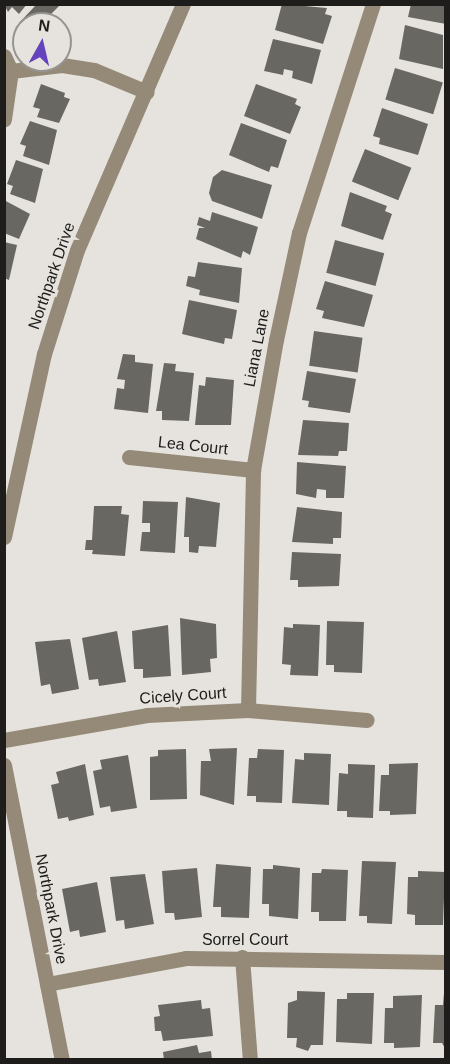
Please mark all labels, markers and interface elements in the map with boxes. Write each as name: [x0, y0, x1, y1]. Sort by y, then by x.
north arrow: [12, 12, 72, 72]
text: N: [37, 16, 51, 35]
street label: Northpark Drive: [25, 220, 79, 332]
street label: Liana Lane: [240, 307, 274, 389]
street label: Lea Court: [157, 433, 229, 459]
street label: Cicely Court: [139, 683, 227, 709]
street label: Northpark Drive: [31, 852, 71, 966]
street label: Sorrel Court: [202, 930, 288, 950]

